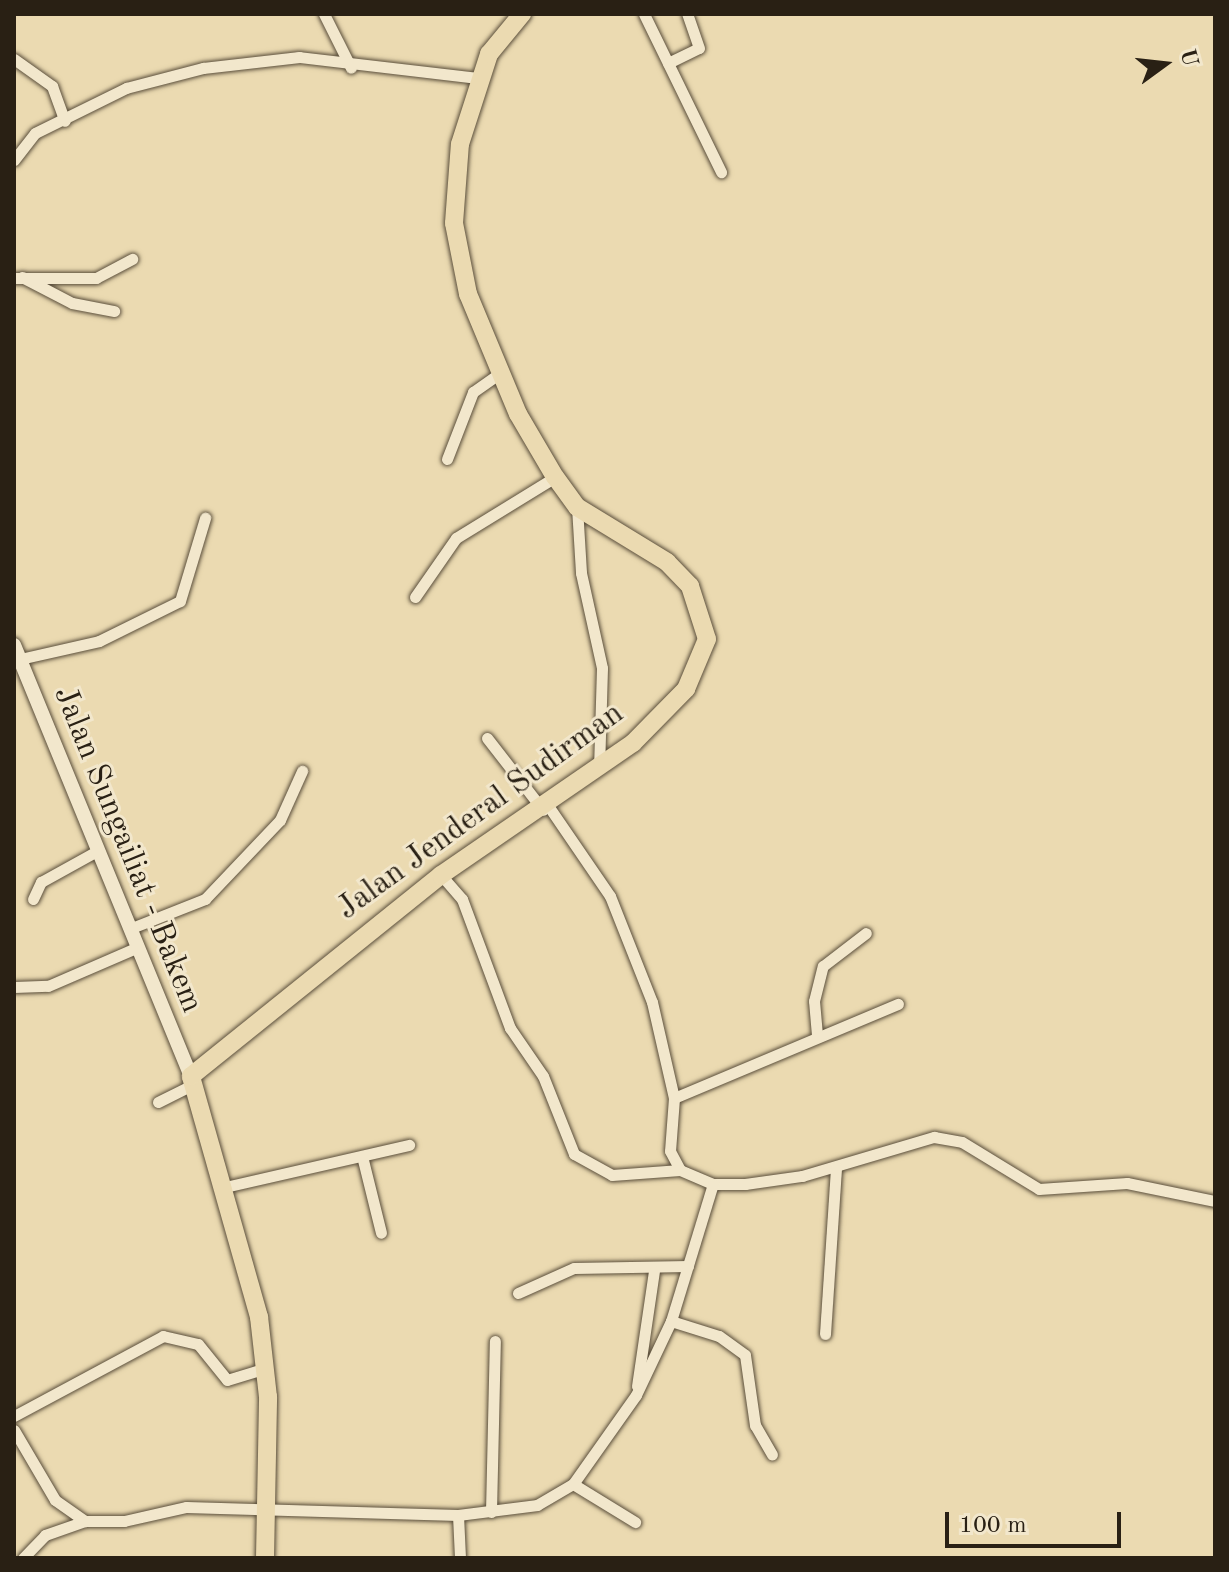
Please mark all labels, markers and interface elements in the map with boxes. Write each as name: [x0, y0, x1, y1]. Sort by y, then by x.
north arrow: [1125, 24, 1205, 104]
text: U: [1175, 47, 1201, 69]
street label: Jalan Sungailiat - Bakem: [44, 681, 210, 1019]
street label: Jalan Jenderal Sudirman: [330, 695, 632, 929]
scale bar: [949, 1496, 1125, 1546]
text: 100 m: [959, 1514, 1027, 1538]

